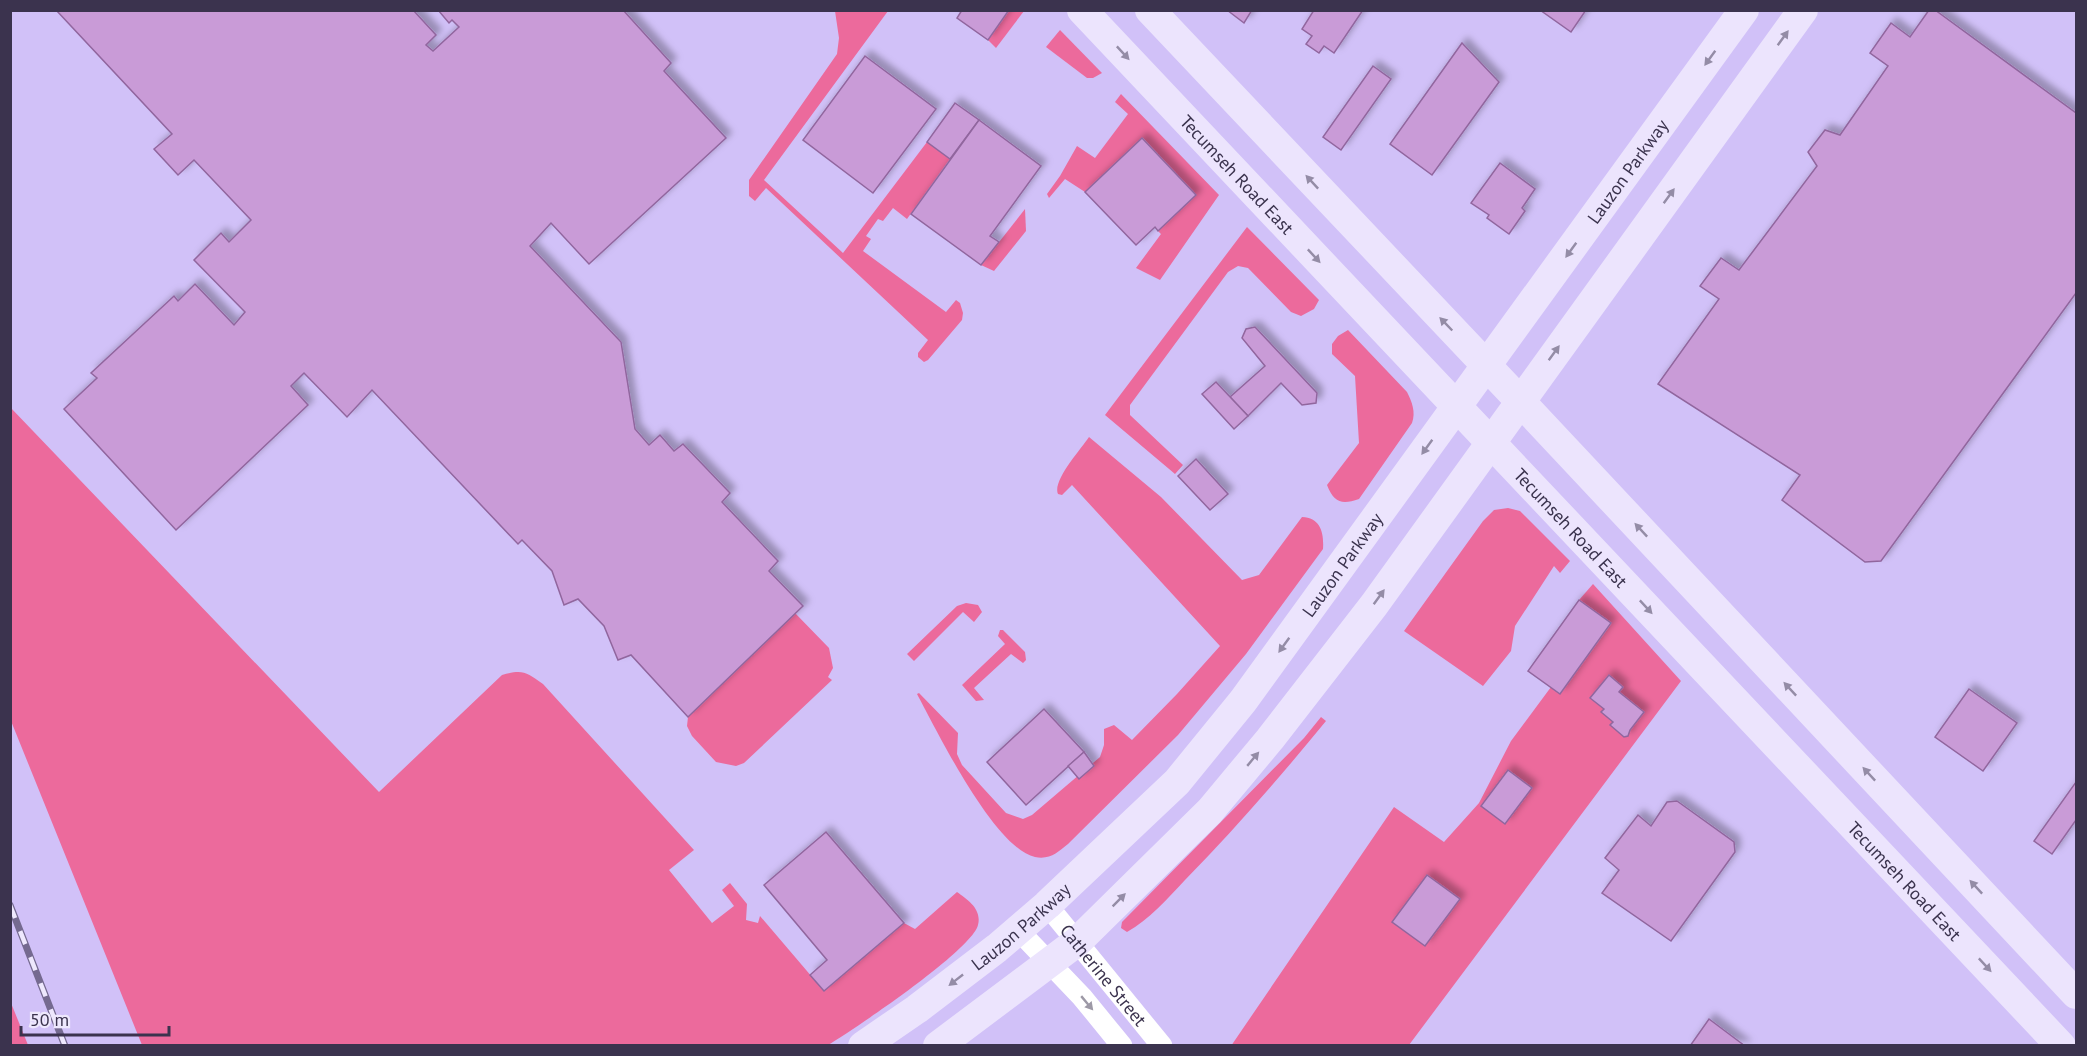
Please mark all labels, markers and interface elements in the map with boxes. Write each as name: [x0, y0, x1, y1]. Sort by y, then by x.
one-way arrow: [1777, 30, 1789, 46]
one-way arrow: [1115, 46, 1129, 60]
one-way arrow: [1704, 49, 1716, 65]
street label: Tecumseh Road East: [1175, 110, 1299, 239]
street label: Lauzon Parkway: [1582, 114, 1673, 228]
one-way arrow: [1306, 176, 1320, 190]
one-way arrow: [1662, 188, 1674, 203]
one-way arrow: [1565, 241, 1577, 257]
one-way arrow: [1307, 248, 1321, 263]
one-way arrow: [1440, 317, 1454, 331]
one-way arrow: [1548, 346, 1560, 362]
one-way arrow: [1421, 439, 1433, 455]
street label: Tecumseh Road East: [1509, 463, 1633, 592]
street label: Lauzon Parkway: [1296, 507, 1388, 621]
one-way arrow: [1634, 523, 1648, 537]
one-way arrow: [1373, 590, 1385, 606]
one-way arrow: [1639, 599, 1653, 614]
one-way arrow: [1278, 638, 1290, 653]
one-way arrow: [1783, 682, 1797, 697]
one-way arrow: [1247, 751, 1260, 767]
one-way arrow: [1862, 766, 1876, 781]
street label: Tecumseh Road East: [1843, 816, 1967, 945]
street label: Lauzon Parkway: [966, 877, 1075, 975]
one-way arrow: [1970, 880, 1983, 895]
one-way arrow: [1112, 894, 1126, 908]
street label: Catherine Street: [1056, 919, 1152, 1030]
one-way arrow: [1977, 958, 1991, 972]
one-way arrow: [948, 973, 963, 985]
one-way arrow: [1080, 995, 1093, 1010]
scale bar: [21, 999, 170, 1037]
text: 50 m: [30, 1008, 69, 1031]

